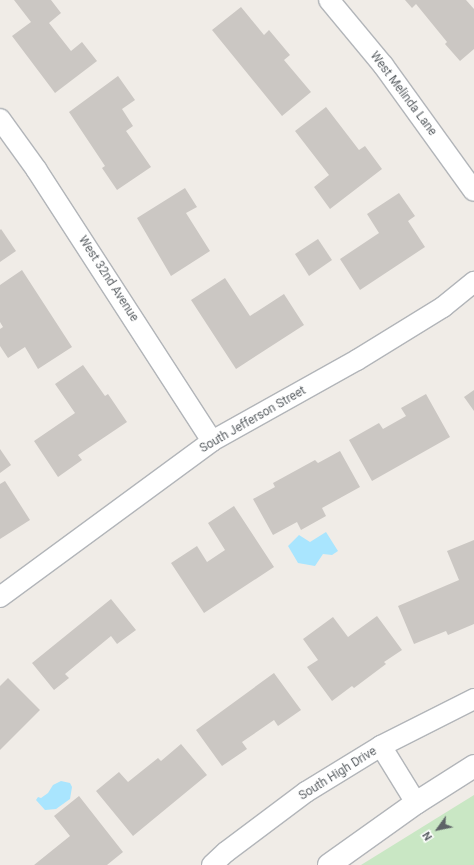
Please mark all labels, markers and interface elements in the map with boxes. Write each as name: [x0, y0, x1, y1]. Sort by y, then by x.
street label: West Melinda Lane: [367, 49, 439, 139]
street label: West 32nd Avenue: [75, 234, 141, 324]
street label: South Jefferson Street: [197, 384, 309, 456]
street label: South High Drive: [297, 744, 379, 804]
north arrow: [418, 809, 458, 849]
text: N: [420, 829, 435, 843]

